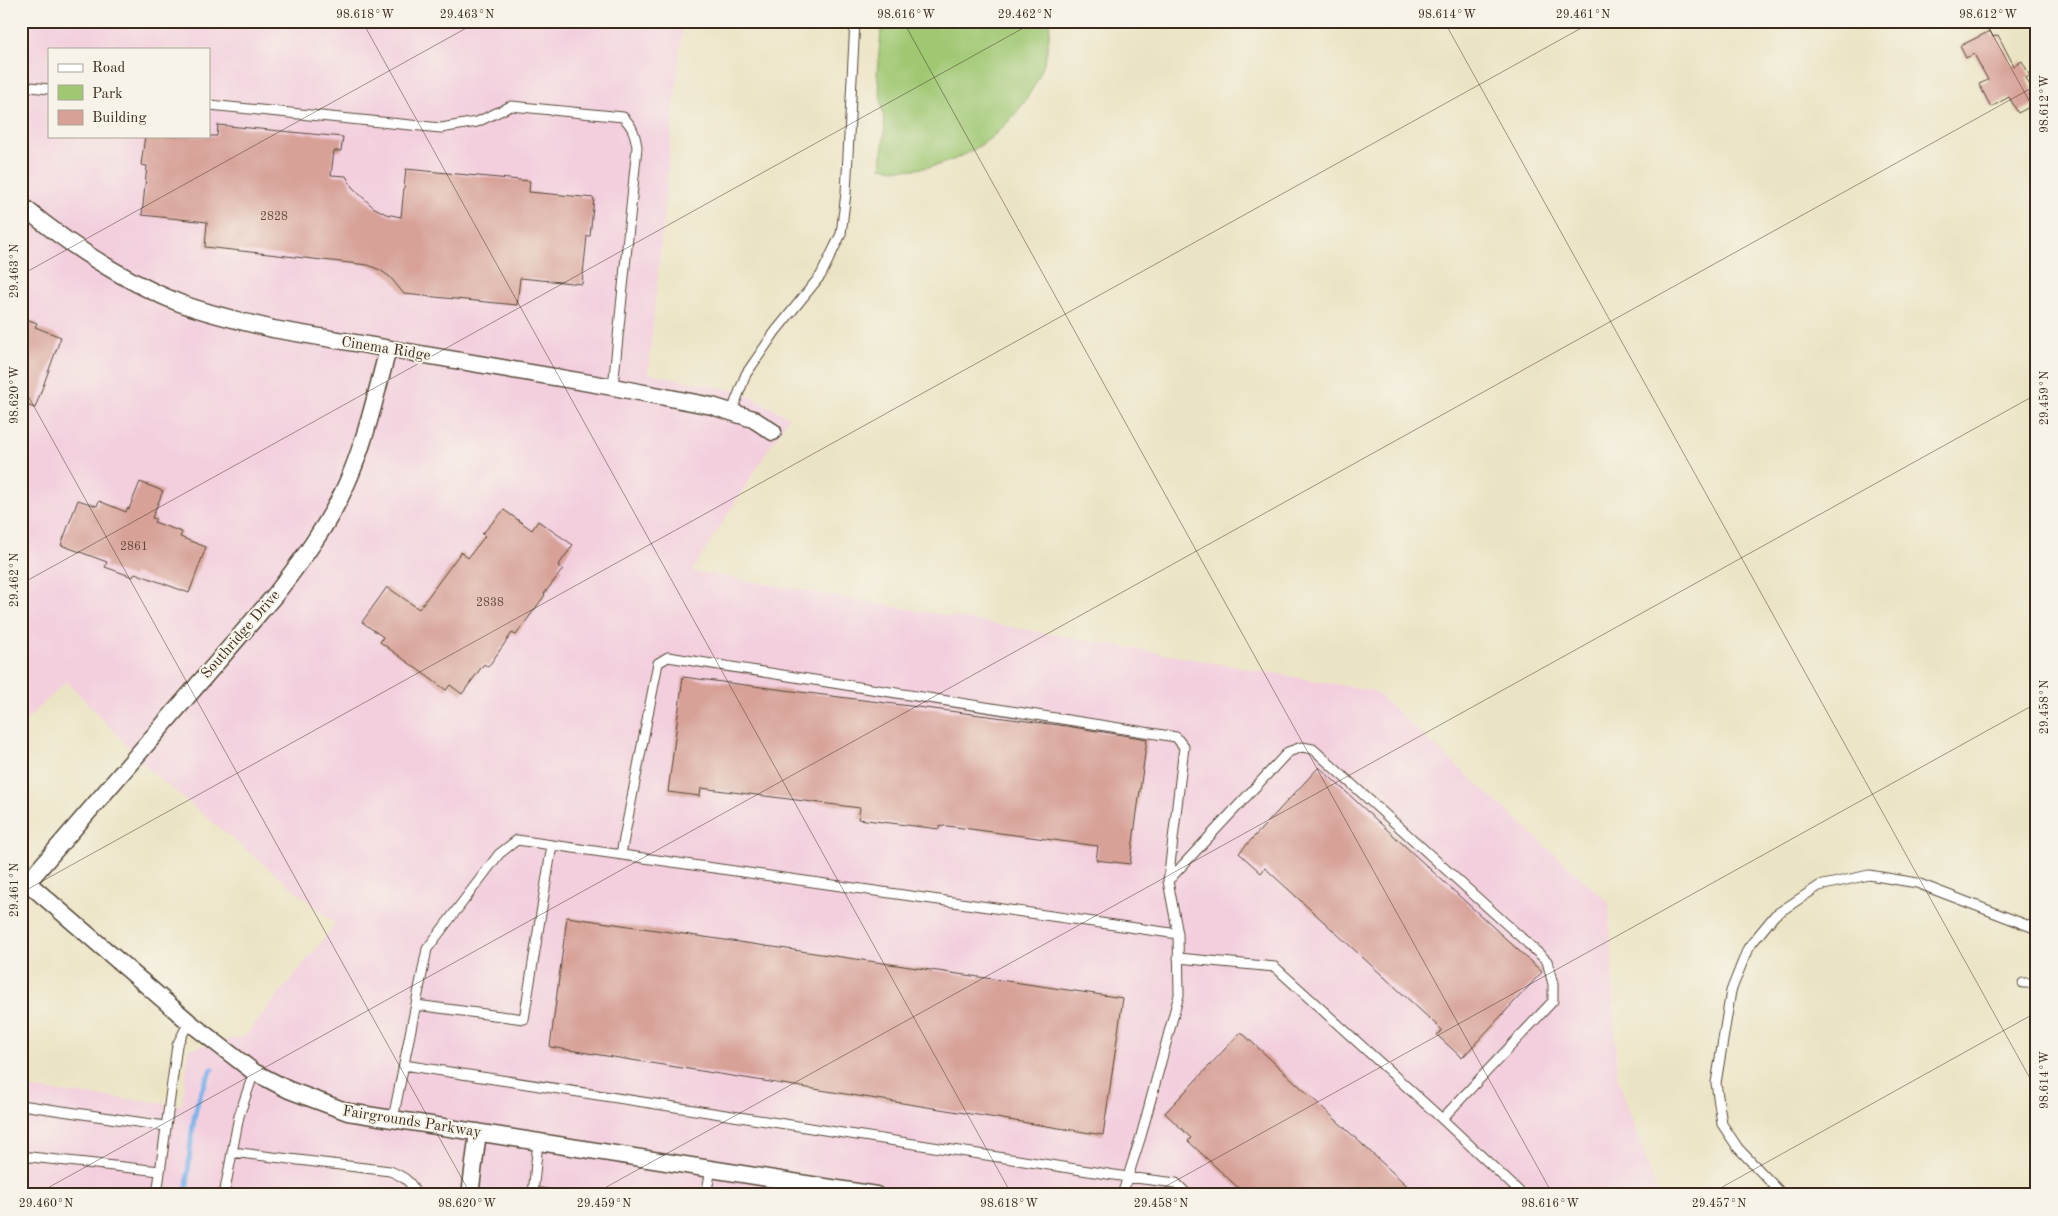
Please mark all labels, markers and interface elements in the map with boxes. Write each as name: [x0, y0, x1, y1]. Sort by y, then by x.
text: 98.618°W: [336, 9, 394, 21]
text: 29.463°N: [440, 9, 494, 21]
text: 98.616°W: [877, 9, 935, 21]
text: 29.462°N: [998, 9, 1052, 21]
text: 98.614°W: [1418, 9, 1476, 21]
text: 29.461°N: [1556, 9, 1610, 21]
text: 98.612°W: [1959, 9, 2017, 21]
legend: [48, 48, 210, 138]
text: Road: [92, 61, 126, 76]
text: 98.612°W: [2039, 75, 2051, 133]
text: Park: [92, 87, 123, 102]
text: Building: [92, 111, 147, 126]
house number: 2828: [260, 211, 288, 223]
text: 29.463°N: [9, 244, 21, 298]
street label: Cinema Ridge: [340, 335, 432, 364]
text: 98.620°W: [9, 366, 21, 424]
text: 29.459°N: [2038, 371, 2051, 425]
house number: 2861: [120, 541, 148, 553]
text: 29.462°N: [9, 553, 21, 607]
street label: Southridge Drive: [199, 588, 283, 682]
house number: 2838: [476, 597, 504, 609]
text: 29.458°N: [2038, 680, 2051, 734]
text: 29.461°N: [9, 863, 21, 917]
text: 98.614°W: [2039, 1051, 2051, 1109]
street label: Fairgrounds Parkway: [341, 1104, 482, 1141]
text: 29.459°N: [577, 1197, 631, 1210]
text: 29.458°N: [1134, 1197, 1188, 1210]
text: 29.457°N: [1692, 1197, 1746, 1210]
text: 29.460°N: [19, 1198, 73, 1210]
text: 98.620°W: [438, 1198, 496, 1210]
text: 98.618°W: [980, 1198, 1038, 1210]
text: 98.616°W: [1521, 1198, 1579, 1210]

